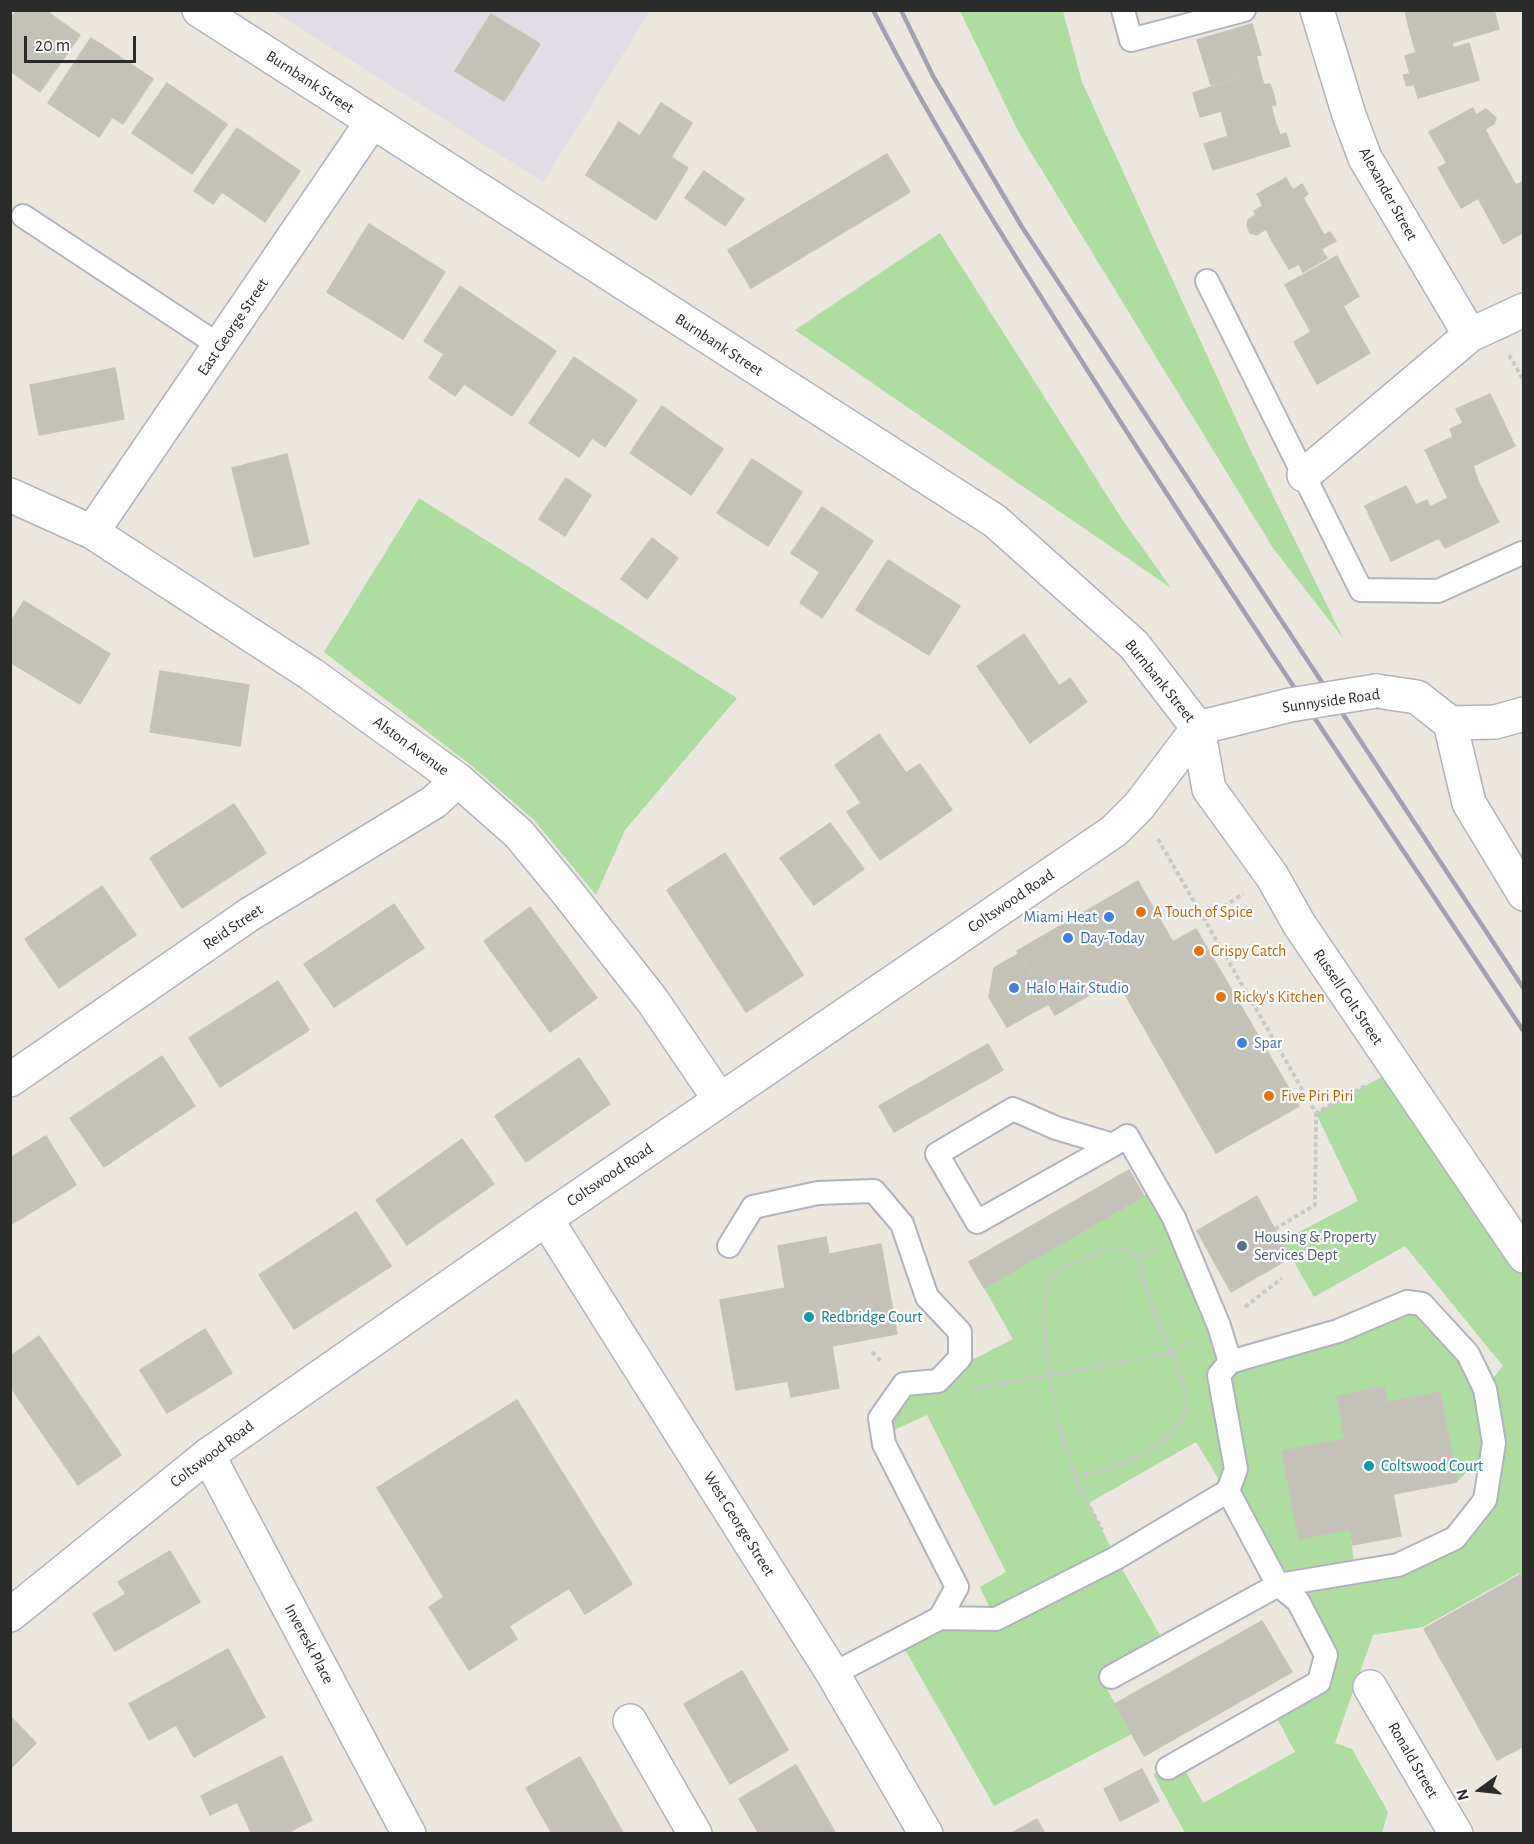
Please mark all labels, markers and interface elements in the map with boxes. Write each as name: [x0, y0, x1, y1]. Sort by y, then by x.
scale bar: [27, 24, 140, 62]
text: 20 m: [35, 37, 70, 55]
street label: Burnbank Street: [262, 46, 358, 118]
street label: Alexander Street: [1354, 144, 1422, 244]
street label: East George Street: [193, 275, 273, 379]
street label: Burnbank Street: [671, 309, 767, 381]
street label: Burnbank Street: [1121, 636, 1199, 726]
street label: Sunnyside Road: [1281, 685, 1381, 717]
street label: Alston Avenue: [369, 712, 453, 780]
street label: Coltswood Road: [964, 865, 1058, 937]
street label: Reid Street: [199, 900, 267, 954]
place label: A Touch of Spice: [1153, 902, 1253, 922]
marker: A Touch of Spice: [1134, 905, 1148, 919]
place label: Miami Heat: [1023, 907, 1097, 927]
marker: Miami Heat: [1102, 910, 1116, 924]
place label: Day-Today: [1080, 928, 1145, 948]
marker: Day-Today: [1061, 931, 1075, 945]
place label: Crispy Catch: [1211, 941, 1286, 961]
marker: Crispy Catch: [1192, 944, 1206, 958]
street label: Russell Colt Street: [1309, 945, 1387, 1049]
place label: Halo Hair Studio: [1026, 978, 1129, 998]
marker: Halo Hair Studio: [1007, 981, 1021, 995]
place label: Ricky's Kitchen: [1233, 987, 1325, 1007]
marker: Ricky's Kitchen: [1214, 990, 1228, 1004]
place label: Spar: [1254, 1033, 1282, 1053]
marker: Spar: [1235, 1036, 1249, 1050]
place label: Five Piri Piri: [1281, 1086, 1353, 1106]
marker: Five Piri Piri: [1262, 1089, 1276, 1103]
street label: Coltswood Road: [563, 1139, 657, 1211]
place label: Housing & Property Services Dept: [1254, 1227, 1377, 1265]
marker: Housing & Property Services Dept: [1235, 1239, 1249, 1253]
place label: Redbridge Court: [821, 1307, 922, 1327]
marker: Redbridge Court: [802, 1310, 816, 1324]
street label: Coltswood Road: [166, 1416, 258, 1492]
place label: Coltswood Court: [1381, 1456, 1483, 1476]
marker: Coltswood Court: [1362, 1459, 1376, 1473]
street label: West George Street: [699, 1468, 779, 1580]
street label: Inveresk Place: [280, 1601, 338, 1687]
street label: Ronald Street: [1384, 1719, 1442, 1801]
north arrow: [1450, 1760, 1510, 1820]
text: N: [1453, 1787, 1472, 1802]

